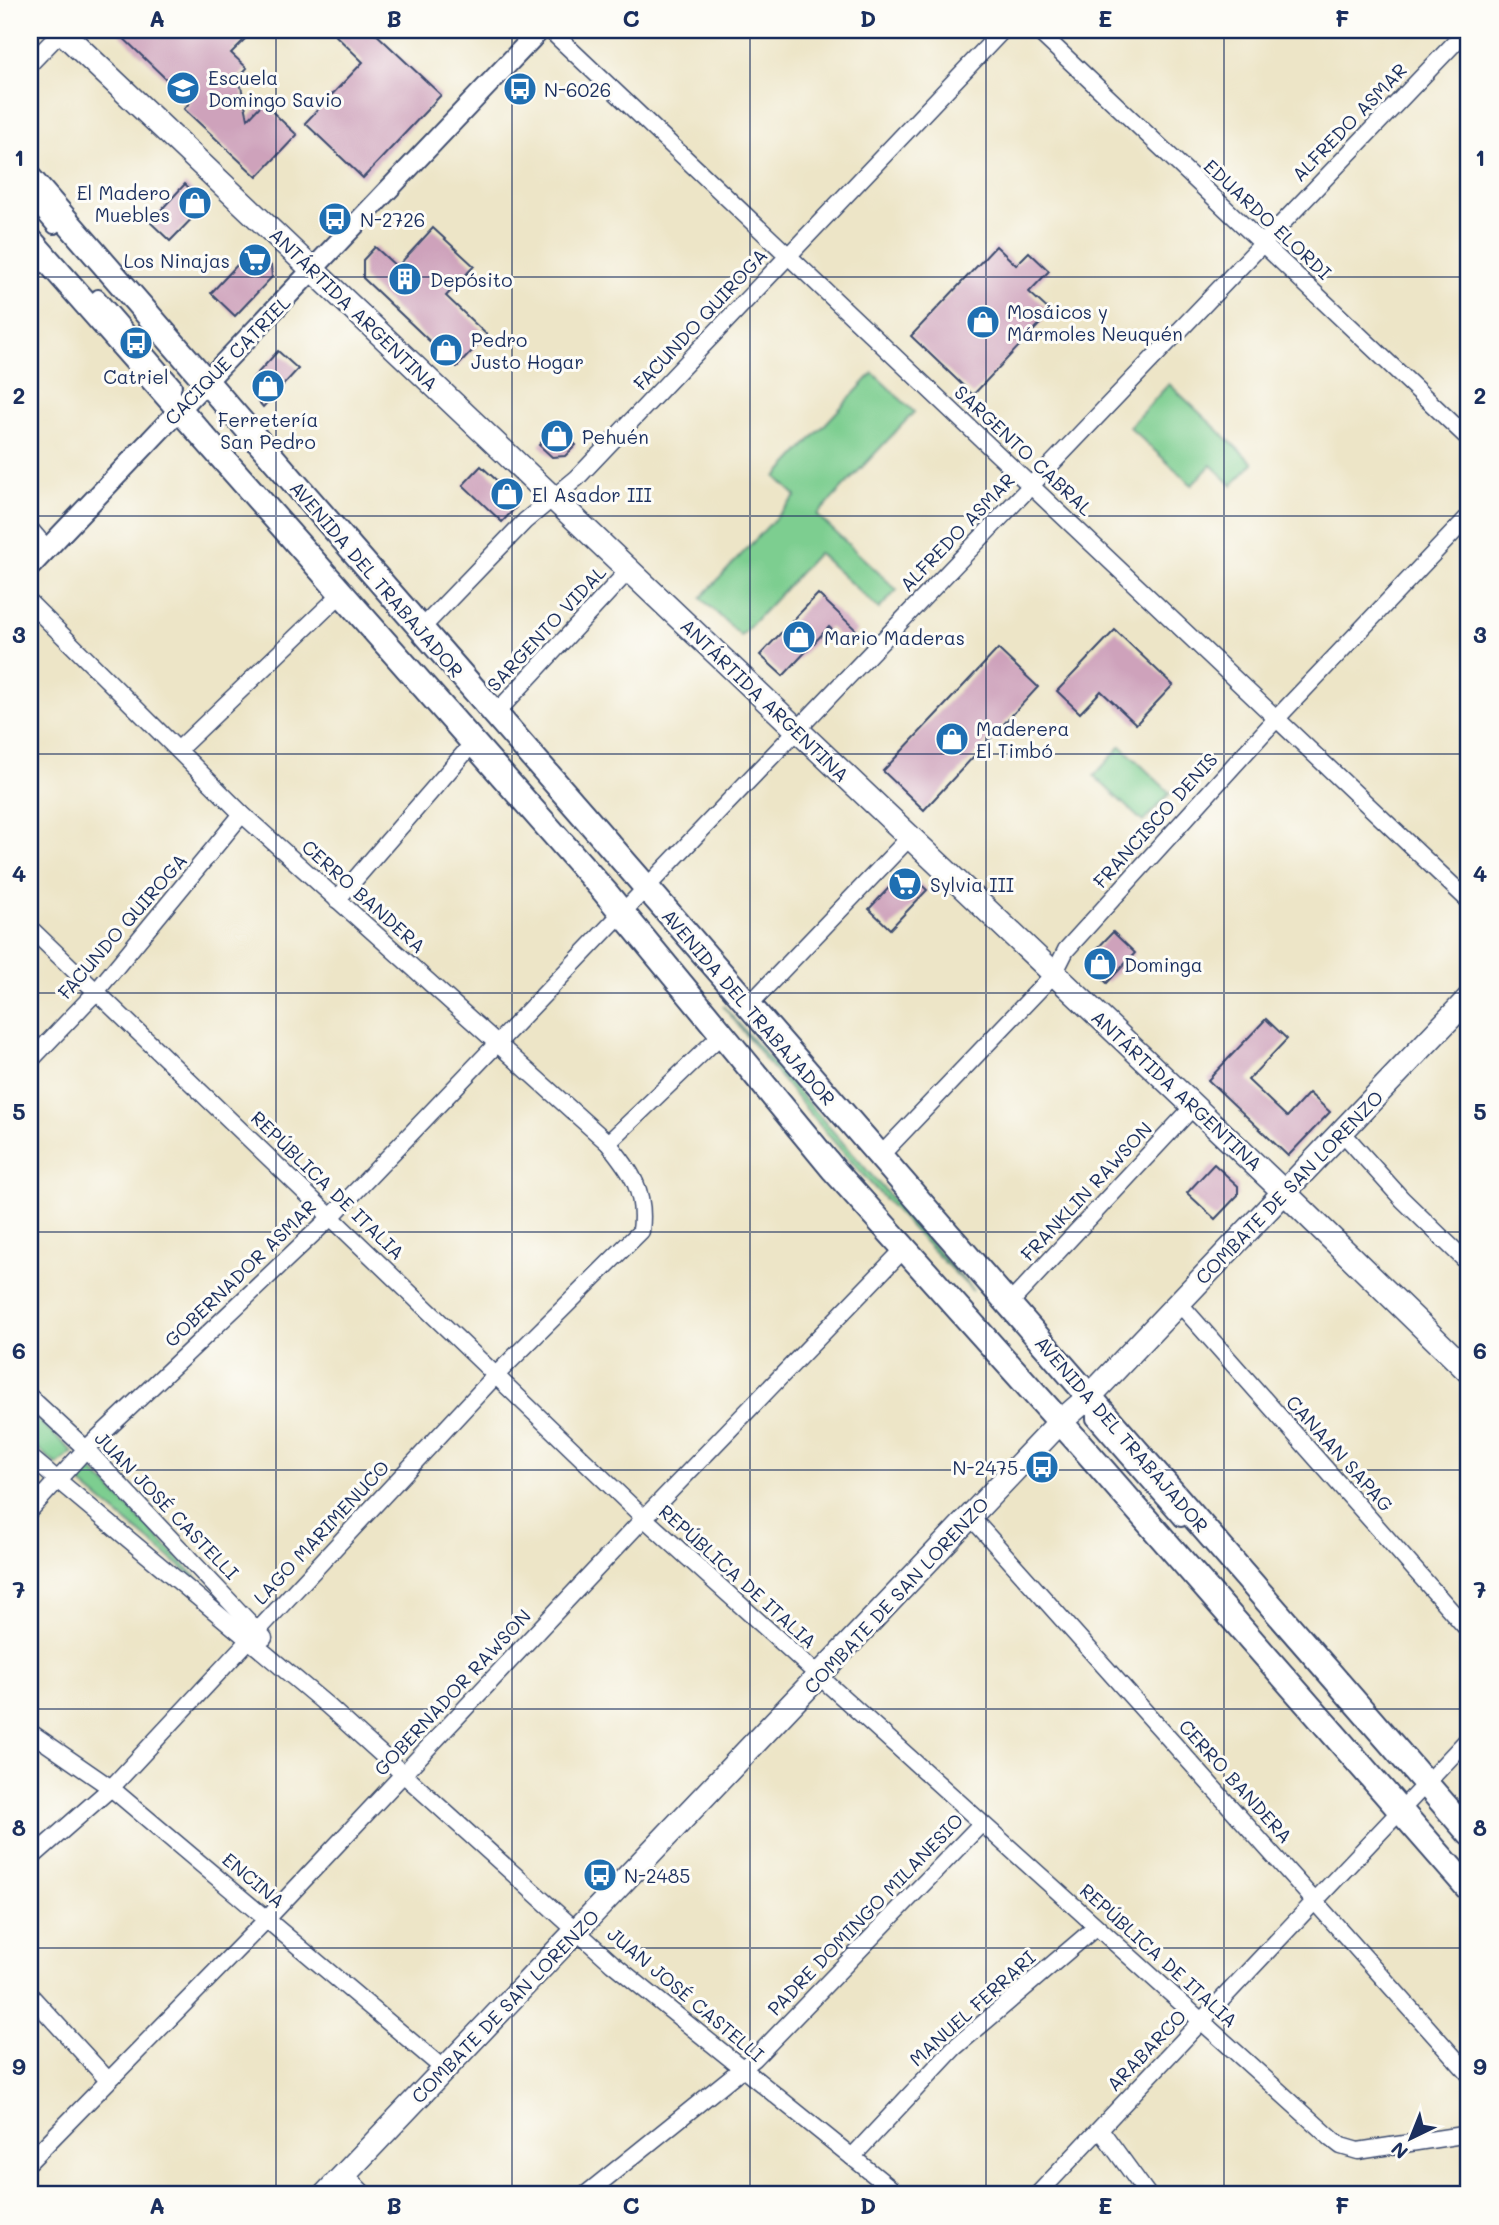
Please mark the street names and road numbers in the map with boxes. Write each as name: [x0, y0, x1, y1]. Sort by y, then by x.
street label: ALFREDO ASMAR: [1286, 57, 1412, 187]
street label: EDUARDO ELORDI: [1199, 153, 1337, 285]
street label: ANTÁRTIDA ARGENTINA: [265, 222, 443, 396]
street label: FACUNDO QUIROGA: [628, 243, 772, 395]
street label: CACIQUE CATRIEL: [159, 290, 295, 430]
street label: SARGENTO CABRAL: [949, 379, 1099, 521]
street label: ALFREDO ASMAR: [894, 467, 1020, 597]
street label: AVENIDA DEL TRABAJADOR: [285, 475, 469, 683]
street label: SARGENTO VIDAL: [481, 560, 611, 696]
street label: ANTÁRTIDA ARGENTINA: [676, 613, 854, 787]
street label: FRANCISCO DENIS: [1087, 747, 1223, 893]
street label: CERRO BANDERA: [297, 834, 431, 958]
street label: FACUNDO QUIROGA: [52, 848, 192, 1004]
street label: AVENIDA DEL TRABAJADOR: [657, 903, 841, 1111]
street label: ANTÁRTIDA ARGENTINA: [1086, 1004, 1268, 1176]
street label: COMBATE DE SAN LORENZO: [1190, 1085, 1388, 1289]
street label: REPÚBLICA DE ITALIA: [246, 1105, 410, 1265]
street label: FRANKLIN RAWSON: [1015, 1116, 1157, 1266]
street label: GOBERNADOR ASMAR: [159, 1194, 321, 1352]
street label: AVENIDA DEL TRABAJADOR: [1030, 1330, 1214, 1538]
street label: CANAAN SAPAG: [1281, 1390, 1399, 1516]
street label: JUAN JOSÉ CASTELLI: [90, 1426, 244, 1584]
street label: LAGO MARIMENUCO: [248, 1455, 394, 1609]
street label: COMBATE DE SAN LORENZO: [798, 1491, 994, 1699]
street label: REPÚBLICA DE ITALIA: [654, 1499, 822, 1653]
street label: GOBERNADOR RAWSON: [368, 1603, 536, 1781]
street label: CERRO BANDERA: [1174, 1714, 1298, 1848]
street label: PADRE DOMINGO MILANESIO: [762, 1808, 968, 2020]
street label: ENCINA: [218, 1847, 290, 1913]
street label: REPÚBLICA DE ITALIA: [1075, 1878, 1243, 2032]
street label: COMBATE DE SAN LORENZO: [406, 1904, 604, 2108]
street label: JUAN JOSÉ CASTELLI: [603, 1921, 769, 2067]
street label: MANUEL FERRARI: [904, 1945, 1040, 2071]
street label: ARABARCO: [1101, 2004, 1191, 2096]

